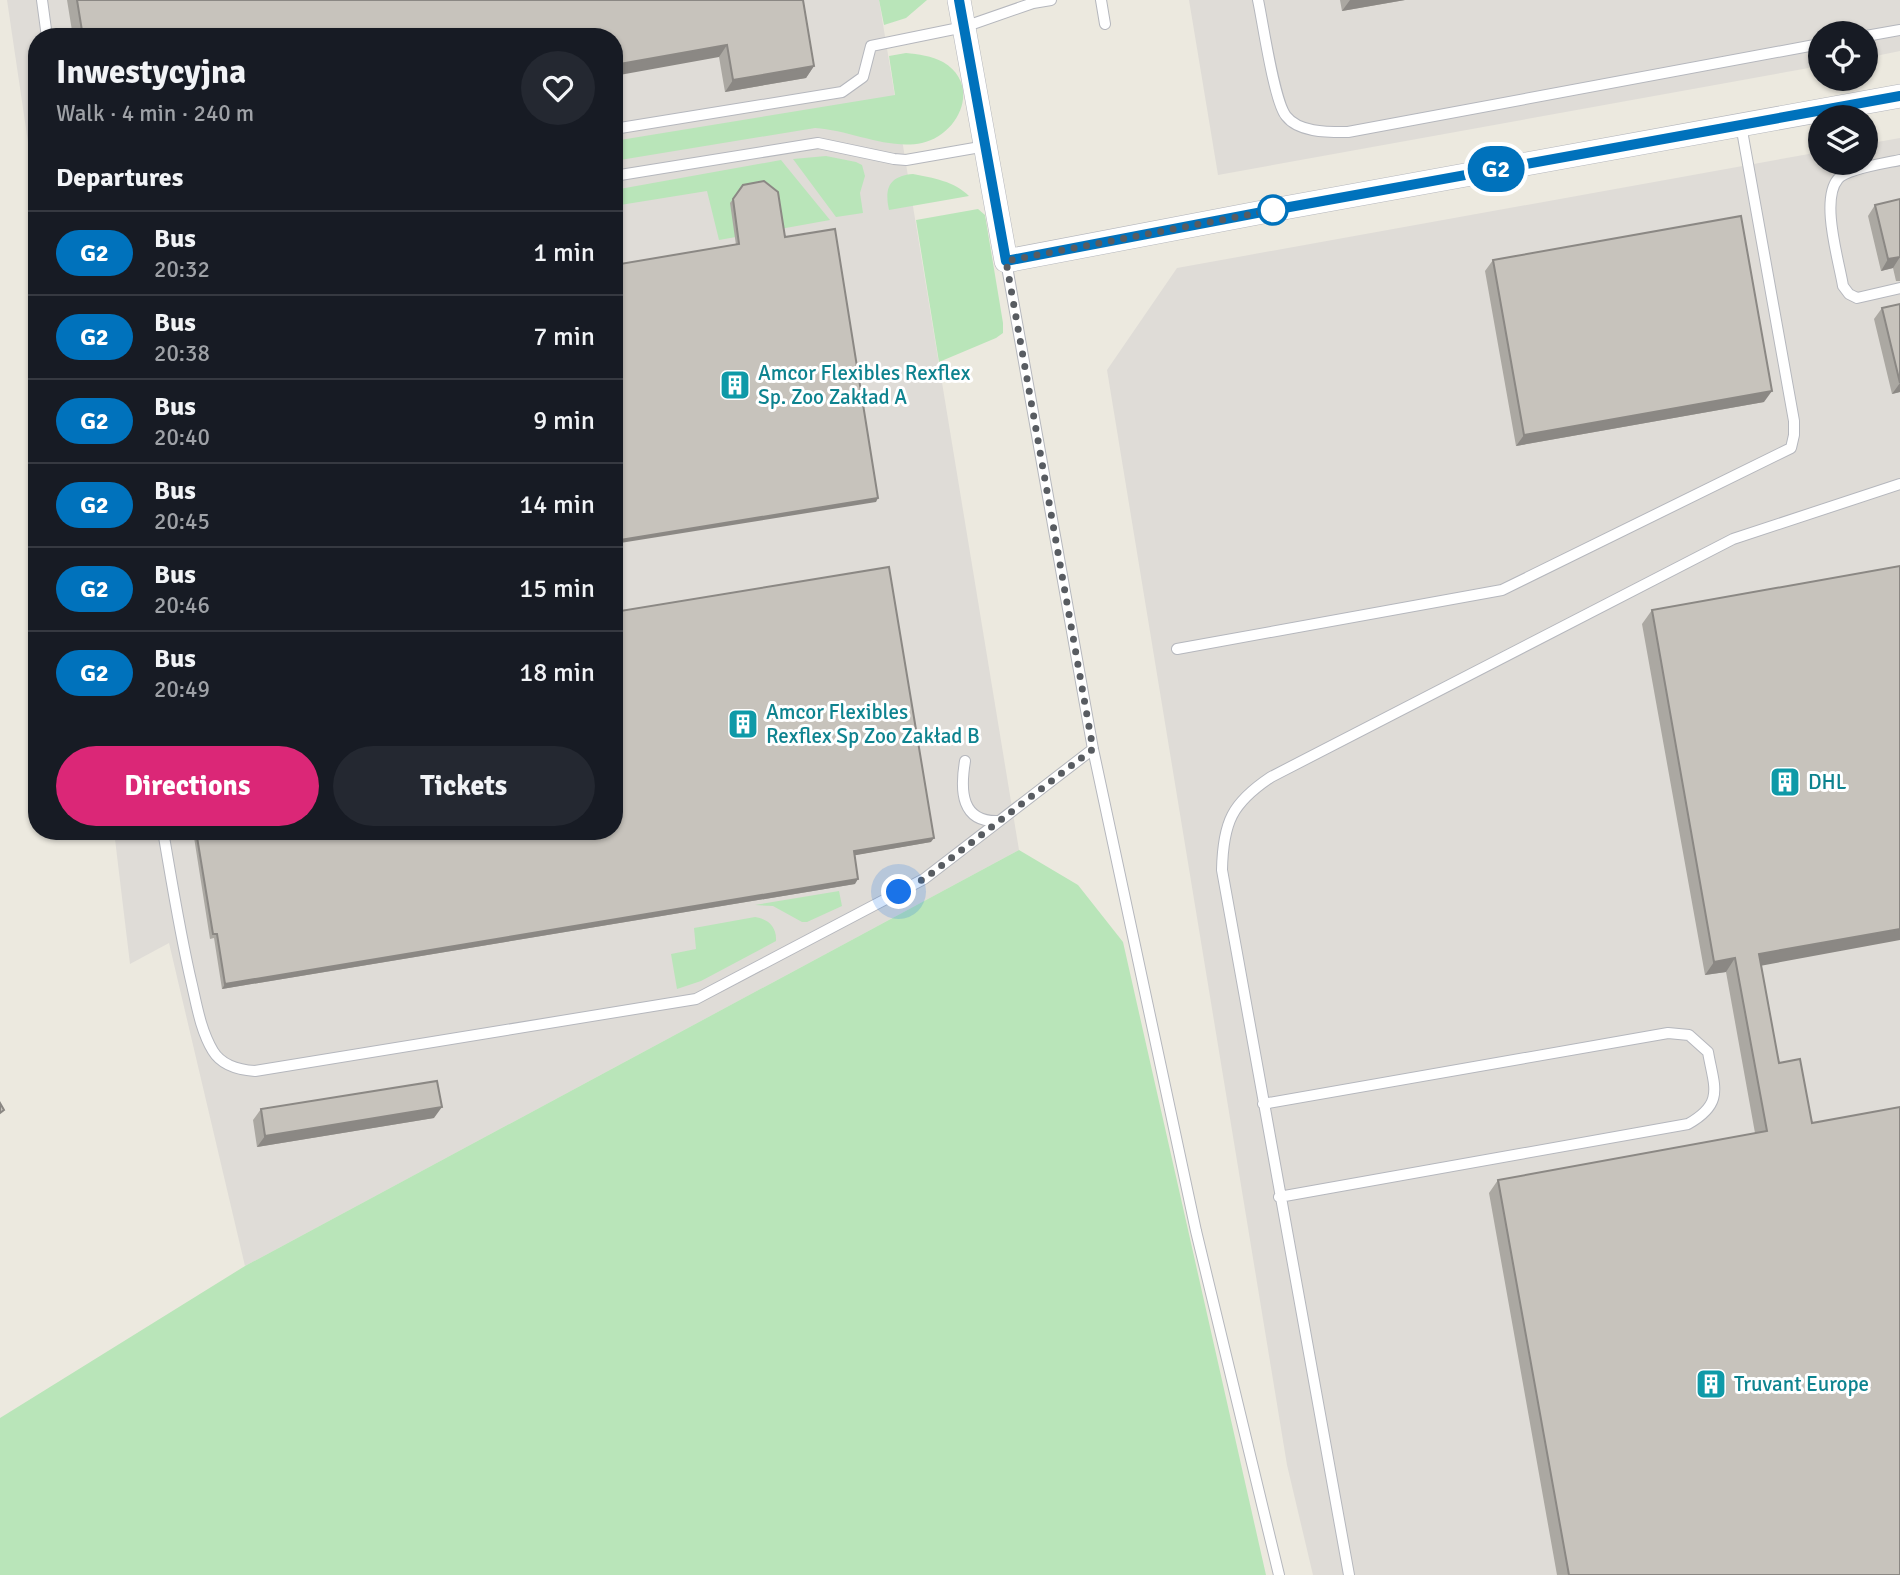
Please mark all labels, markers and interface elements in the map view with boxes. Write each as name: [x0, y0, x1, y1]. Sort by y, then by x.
map controls: [1808, 21, 1878, 175]
button: locate: [1808, 21, 1878, 91]
button: heart: [521, 51, 595, 125]
text: Inwestycyjna: [56, 52, 246, 93]
text: Walk · 4 min · 240 m: [56, 99, 254, 128]
button: layers: [1808, 105, 1878, 175]
line badge: G2: [1464, 146, 1528, 192]
text: G2: [1482, 154, 1510, 184]
text: Departures: [56, 162, 183, 194]
unlabelled marker: [1258, 195, 1288, 225]
text: Bus: [154, 223, 196, 255]
text: 1 min: [533, 237, 595, 269]
text: G2: [80, 238, 109, 268]
text: 20:32: [154, 255, 210, 284]
text: Bus: [154, 307, 196, 339]
text: 7 min: [533, 321, 595, 353]
text: G2: [80, 322, 109, 352]
text: 20:38: [154, 339, 210, 368]
place label: Amcor Flexibles Rexflex Sp. Zoo Zakład A: [758, 360, 971, 410]
building icon: Amcor Flexibles Rexflex Sp. Zoo Zakład A: [718, 368, 752, 402]
text: Bus: [154, 391, 196, 423]
text: 9 min: [533, 405, 595, 437]
text: G2: [80, 406, 109, 436]
text: 20:40: [154, 423, 210, 452]
text: Bus: [154, 475, 196, 507]
text: 14 min: [519, 489, 595, 521]
text: G2: [80, 490, 109, 520]
text: 20:45: [154, 507, 210, 536]
text: Bus: [154, 559, 196, 591]
text: 15 min: [519, 573, 595, 605]
text: G2: [80, 574, 109, 604]
text: 20:46: [154, 591, 210, 620]
text: Bus: [154, 643, 196, 675]
text: 18 min: [519, 657, 595, 689]
text: G2: [80, 658, 109, 688]
text: 20:49: [154, 675, 210, 704]
place label: Amcor Flexibles Rexflex Sp Zoo Zakład B: [766, 699, 980, 749]
building icon: Amcor Flexibles Rexflex Sp Zoo Zakład B: [726, 707, 760, 741]
button: Directions: [56, 746, 319, 826]
button: Tickets: [333, 746, 595, 826]
building icon: DHL: [1768, 765, 1802, 799]
place label: DHL: [1808, 769, 1847, 795]
your location: [881, 874, 916, 909]
building icon: Truvant Europe: [1694, 1367, 1728, 1401]
place label: Truvant Europe: [1734, 1371, 1869, 1397]

